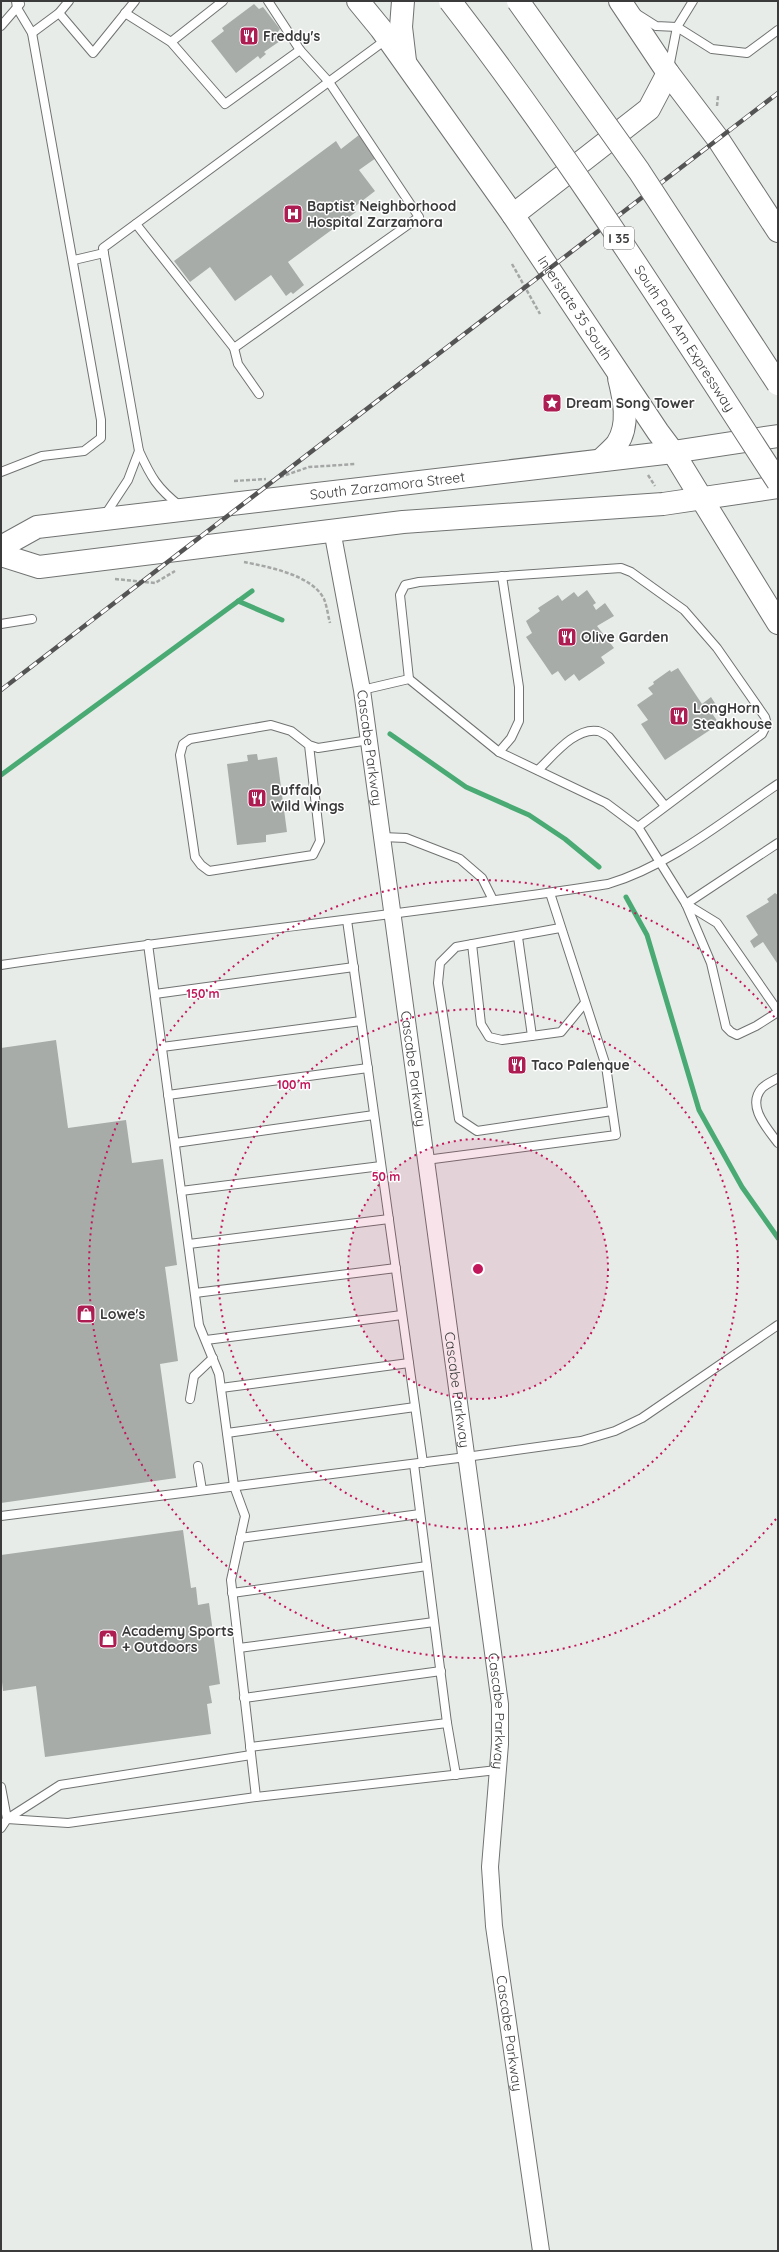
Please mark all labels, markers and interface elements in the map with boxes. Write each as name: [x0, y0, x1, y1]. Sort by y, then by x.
restaurant icon: Freddy's: [238, 25, 260, 47]
place label: Freddy's: [263, 27, 321, 45]
place label: Baptist Neighborhood Hospital Zarzamora: [307, 197, 456, 231]
hospital icon: Baptist Neighborhood Hospital Zarzamora: [282, 203, 304, 225]
road number: I 35: [604, 227, 634, 249]
street label: Interstate 35 South: [534, 252, 616, 363]
street label: South Pan Am Expressway: [630, 261, 739, 415]
place icon: Dream Song Tower: [541, 392, 563, 414]
place label: Dream Song Tower: [566, 394, 695, 412]
street label: South Zarzamora Street: [309, 468, 466, 504]
restaurant icon: Olive Garden: [556, 626, 578, 648]
place label: Olive Garden: [581, 628, 669, 646]
street label: Cascabe Parkway: [353, 689, 387, 807]
place label: LongHorn Steakhouse: [693, 699, 772, 733]
restaurant icon: LongHorn Steakhouse: [668, 705, 690, 727]
place label: Buffalo Wild Wings: [271, 781, 344, 815]
restaurant icon: Buffalo Wild Wings: [246, 787, 268, 809]
text: 150 m: [186, 986, 220, 1001]
street label: Cascabe Parkway: [397, 1010, 430, 1128]
restaurant icon: Taco Palenque: [506, 1054, 528, 1076]
place label: Taco Palenque: [531, 1056, 630, 1074]
text: 100 m: [277, 1077, 311, 1092]
text: 50 m: [372, 1169, 400, 1184]
centre of rings: [471, 1262, 485, 1276]
shop icon: Lowe's: [75, 1303, 97, 1325]
place label: Lowe's: [100, 1305, 146, 1323]
street label: Cascabe Parkway: [440, 1331, 474, 1449]
place label: Academy Sports + Outdoors: [122, 1622, 234, 1656]
shop icon: Academy Sports + Outdoors: [97, 1628, 119, 1650]
street label: Cascabe Parkway: [484, 1652, 509, 1770]
street label: Cascabe Parkway: [492, 1974, 527, 2092]

